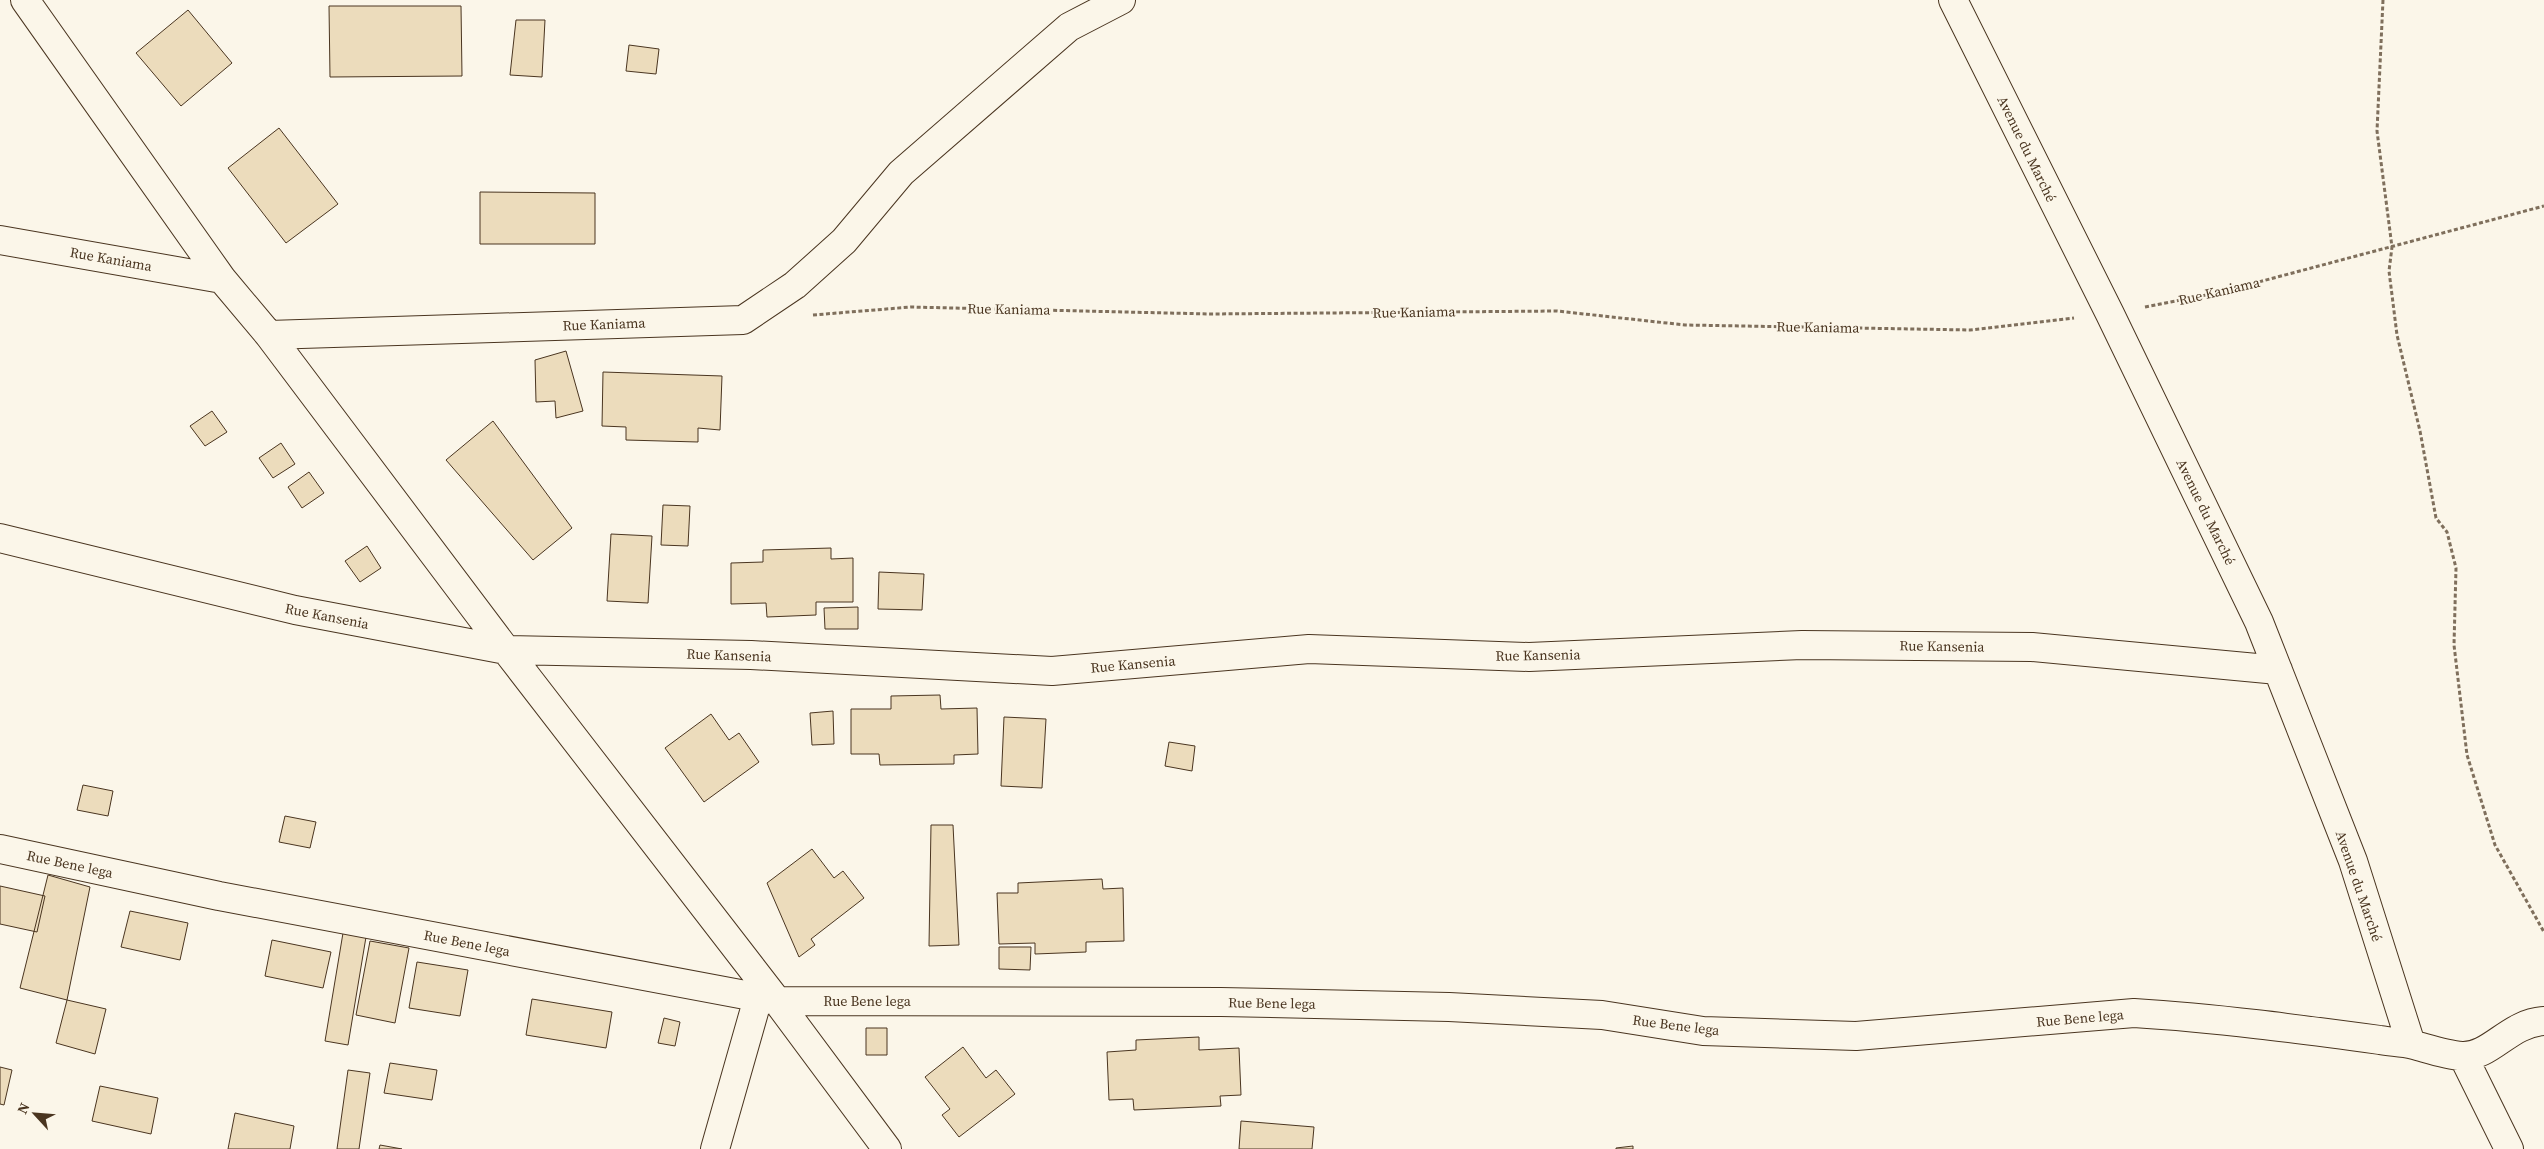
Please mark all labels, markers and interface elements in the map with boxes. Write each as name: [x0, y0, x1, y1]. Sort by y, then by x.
street label: Avenue du Marché: [1993, 93, 2061, 205]
street label: Rue Kaniama: [68, 242, 155, 276]
street label: Rue Kaniama: [2176, 272, 2263, 310]
street label: Rue Kaniama: [967, 298, 1052, 320]
street label: Rue Kaniama: [1372, 301, 1457, 323]
street label: Rue Kaniama: [562, 313, 647, 335]
street label: Rue Kaniama: [1776, 316, 1861, 338]
street label: Avenue du Marché: [2172, 456, 2240, 568]
street label: Rue Kansenia: [283, 598, 372, 634]
street label: Rue Kansenia: [1899, 635, 1986, 657]
street label: Rue Kansenia: [686, 644, 773, 667]
street label: Rue Kansenia: [1495, 644, 1582, 666]
street label: Rue Kansenia: [1090, 650, 1177, 678]
street label: Avenue du Marché: [2331, 828, 2387, 944]
street label: Rue Bene lega: [25, 845, 116, 883]
street label: Rue Bene lega: [422, 925, 513, 961]
street label: Rue Bene lega: [823, 991, 912, 1011]
street label: Rue Bene lega: [1228, 992, 1317, 1014]
street label: Rue Bene lega: [2035, 1004, 2125, 1032]
street label: Rue Bene lega: [1631, 1010, 1722, 1040]
north arrow: [10, 1089, 60, 1139]
text: N: [12, 1099, 35, 1117]

